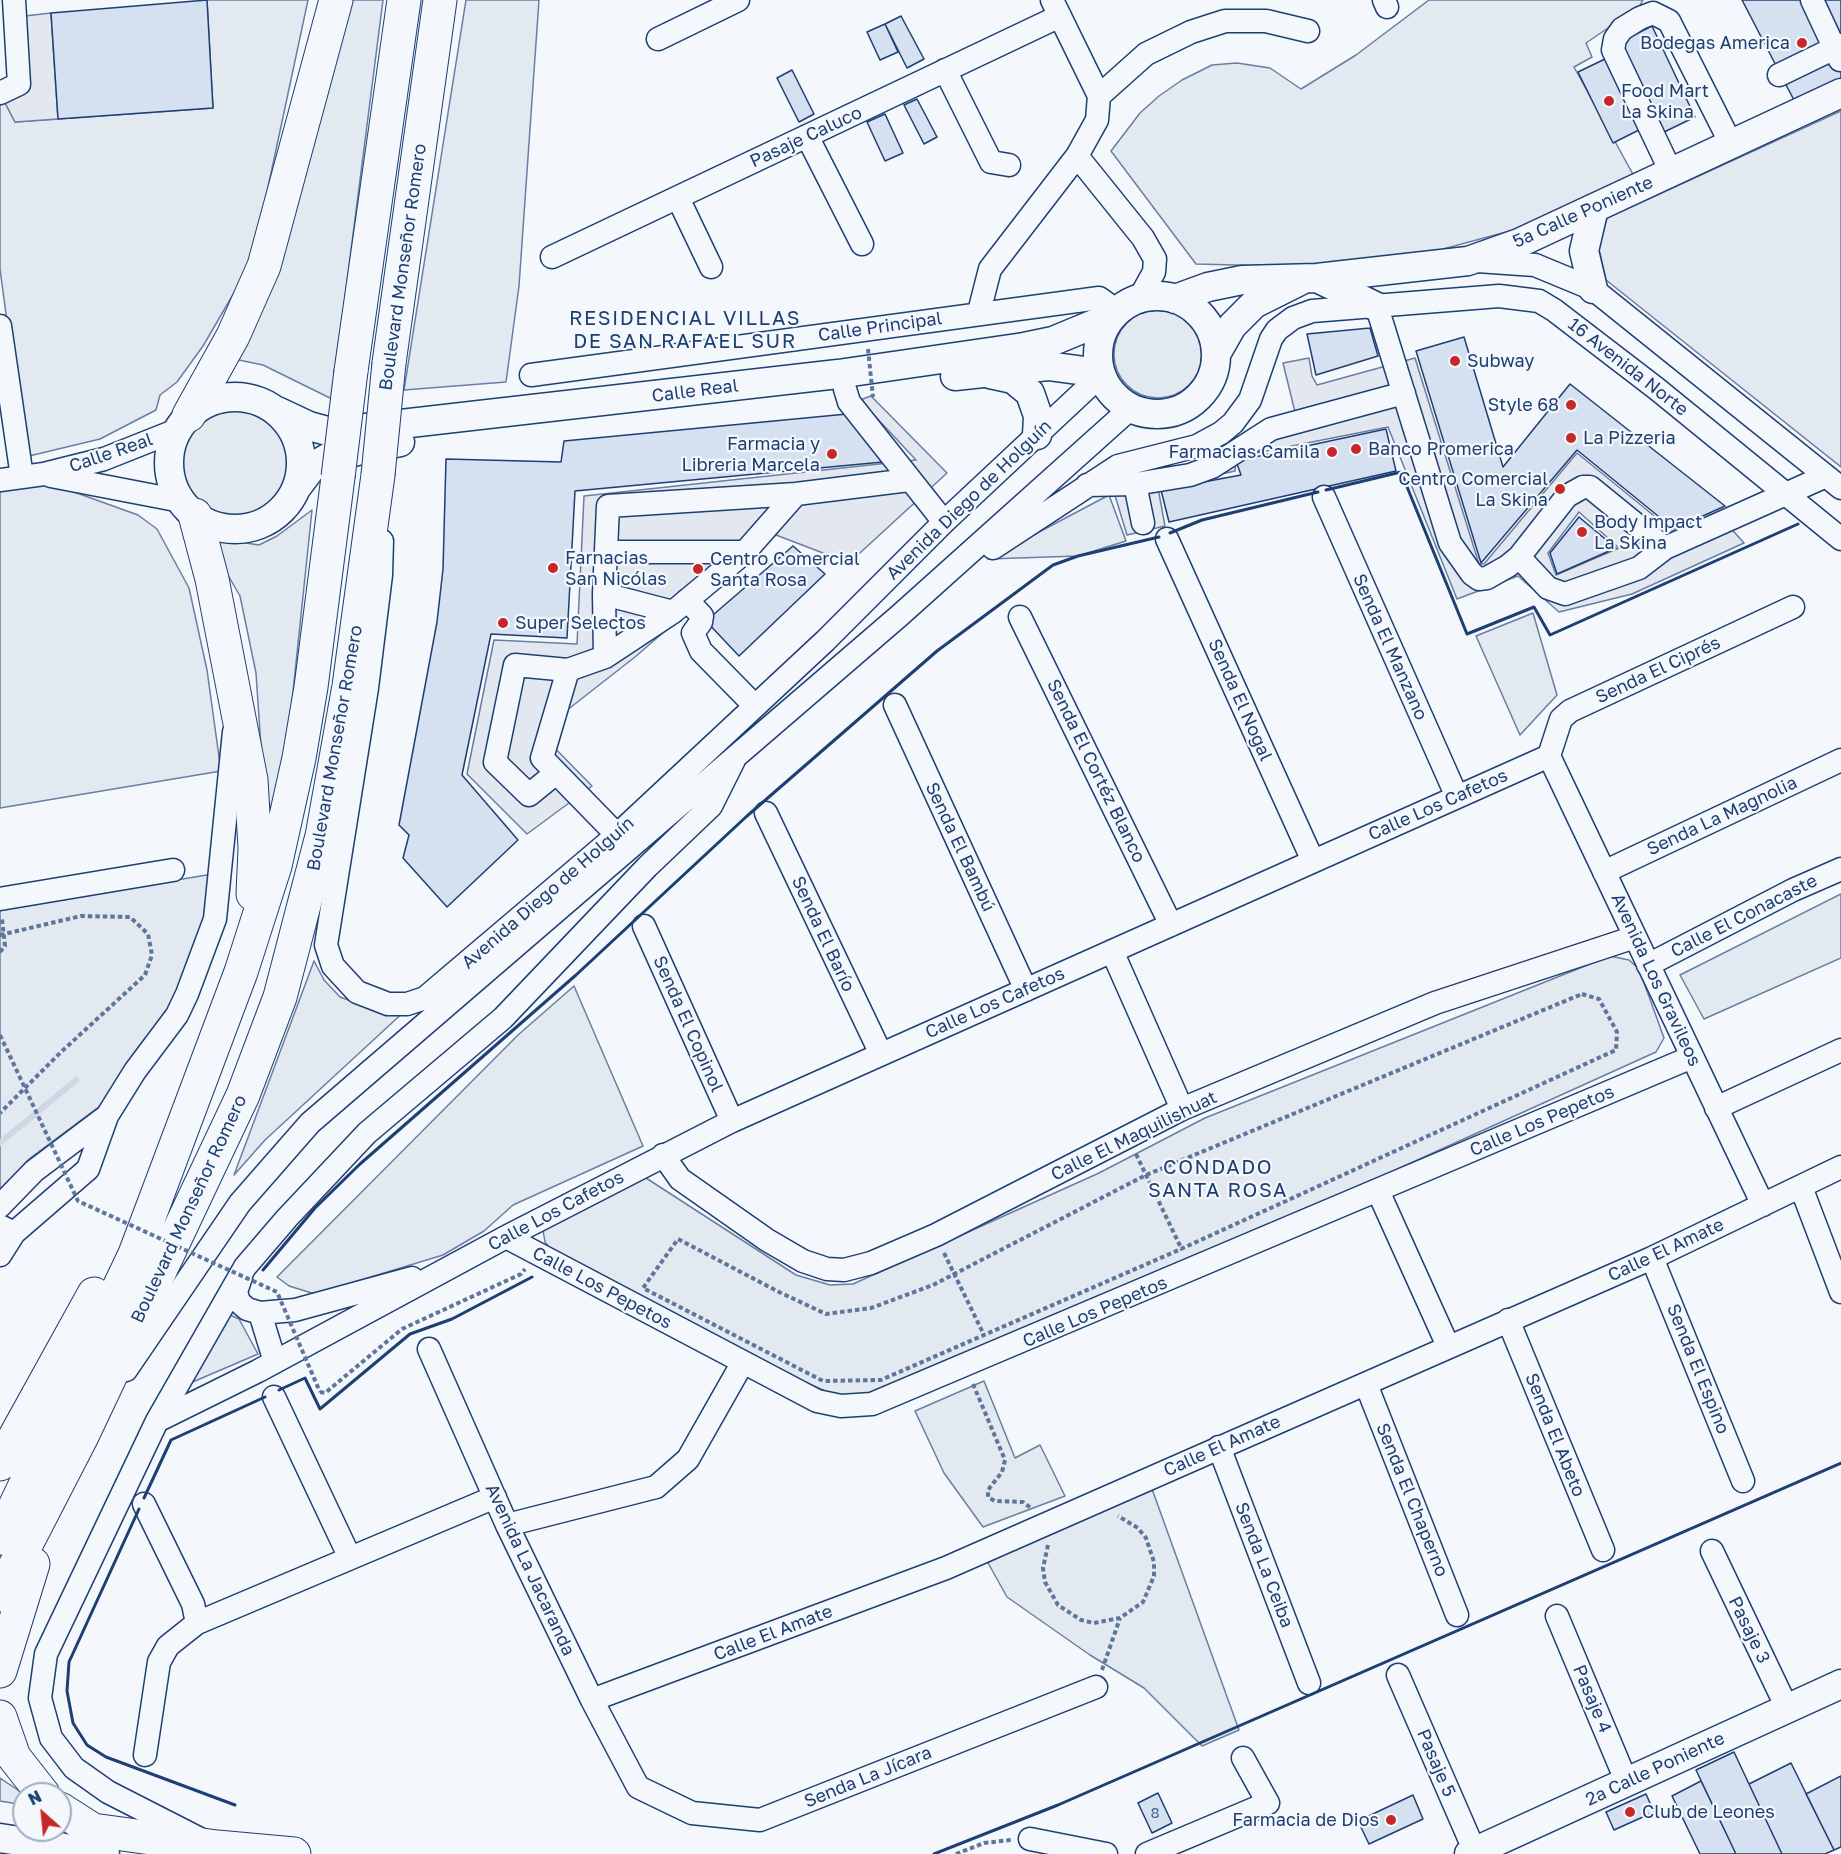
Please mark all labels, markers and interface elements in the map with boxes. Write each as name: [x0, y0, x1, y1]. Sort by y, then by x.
place label: Bodegas America: [1640, 32, 1790, 54]
marker: Bodegas America: [1795, 36, 1809, 50]
place label: Food Mart La Skina: [1621, 80, 1709, 122]
marker: Food Mart La Skina: [1602, 94, 1616, 108]
street label: Pasaje Caluco: [747, 102, 865, 172]
street label: Boulevard Monseñor Romero: [375, 142, 431, 392]
street label: 5a Calle Poniente: [1510, 171, 1656, 253]
district label: RESIDENCIAL VILLAS DE SAN RAFAEL SUR: [569, 307, 801, 354]
street label: Calle Principal: [817, 308, 943, 346]
street label: 16 Avenida Norte: [1564, 313, 1692, 421]
place label: Subway: [1467, 350, 1534, 372]
marker: Subway: [1448, 354, 1462, 368]
street label: Calle Real: [650, 375, 740, 407]
place label: Style 68: [1488, 394, 1559, 416]
marker: Style 68: [1564, 398, 1578, 412]
street label: Avenida Diego de Holguín: [882, 415, 1056, 585]
place label: La Pizzeria: [1583, 427, 1676, 449]
street label: Calle Real: [66, 429, 156, 477]
marker: La Pizzeria: [1564, 431, 1578, 445]
place label: Farmacia y Libreria Marcela: [681, 433, 820, 476]
place label: Banco Promerica: [1368, 438, 1514, 460]
place label: Farmacias Camila: [1168, 441, 1320, 463]
marker: Banco Promerica: [1349, 442, 1363, 456]
marker: Farmacias Camila: [1325, 445, 1339, 459]
marker: Farmacia y Libreria Marcela: [825, 447, 839, 461]
place label: Centro Comercial La Skina: [1398, 468, 1548, 510]
marker: Centro Comercial La Skina: [1553, 482, 1567, 496]
place label: Body Impact La Skina: [1594, 511, 1702, 554]
marker: Body Impact La Skina: [1575, 525, 1589, 539]
place label: Farnacias San Nicólas: [565, 547, 667, 590]
place label: Centro Comercial Santa Rosa: [710, 548, 860, 590]
marker: Farnacias San Nicólas: [546, 561, 560, 575]
marker: Centro Comercial Santa Rosa: [691, 562, 705, 576]
street label: Senda El Manzano: [1348, 570, 1432, 724]
place label: Super Selectos: [515, 612, 646, 634]
marker: Super Selectos: [496, 616, 510, 630]
street label: Boulevard Monseñor Romero: [303, 623, 367, 873]
street label: Senda El Ciprés: [1592, 632, 1724, 708]
street label: Senda El Nogal: [1203, 636, 1277, 764]
street label: Senda El Cortéz Blanco: [1042, 676, 1150, 866]
street label: Calle Los Cafetos: [1365, 765, 1511, 845]
street label: Senda La Magnolia: [1643, 772, 1801, 860]
street label: Senda El Bambú: [921, 779, 999, 915]
street label: Avenida Diego de Holguín: [458, 812, 638, 974]
street label: Calle El Conacaste: [1667, 870, 1821, 962]
street label: Senda El Barío: [787, 873, 859, 995]
street label: Avenida Los Gravileos: [1606, 890, 1706, 1070]
street label: Senda El Copinol: [648, 953, 728, 1095]
street label: Calle Los Cafetos: [922, 963, 1068, 1043]
street label: Calle Los Pepetos: [1467, 1081, 1617, 1161]
street label: Calle El Maquilishuat: [1048, 1086, 1220, 1186]
street label: Boulevard Monseñor Romero: [127, 1092, 251, 1326]
district label: CONDADO SANTA ROSA: [1148, 1156, 1288, 1203]
street label: Calle Los Cafetos: [485, 1166, 627, 1256]
street label: Calle El Amate: [1605, 1214, 1727, 1286]
street label: Calle Los Pepetos: [529, 1242, 675, 1334]
street label: Calle Los Pepetos: [1020, 1272, 1170, 1352]
street label: Senda El Espino: [1662, 1301, 1734, 1437]
street label: Senda El Abeto: [1520, 1370, 1590, 1500]
street label: Calle El Amate: [1160, 1411, 1284, 1481]
street label: Senda El Chaperno: [1371, 1420, 1453, 1580]
street label: Avenida La Jacaranda: [481, 1481, 579, 1659]
street label: Senda La Ceiba: [1230, 1499, 1298, 1631]
street label: Pasaje 3: [1724, 1593, 1774, 1667]
street label: Calle El Amate: [711, 1600, 835, 1666]
street label: Pasaje 4: [1568, 1662, 1616, 1736]
street label: Pasaje 5: [1412, 1726, 1460, 1800]
street label: 2a Calle Poniente: [1582, 1727, 1728, 1811]
street label: Senda La Jícara: [801, 1742, 935, 1812]
north arrow: [12, 1782, 72, 1842]
text: N: [25, 1786, 45, 1809]
place label: Club de Leones: [1642, 1801, 1775, 1823]
house number: 8: [1150, 1804, 1160, 1822]
marker: Club de Leones: [1623, 1805, 1637, 1819]
place label: Farmacia de Dios: [1232, 1809, 1379, 1831]
marker: Farmacia de Dios: [1384, 1813, 1398, 1827]

